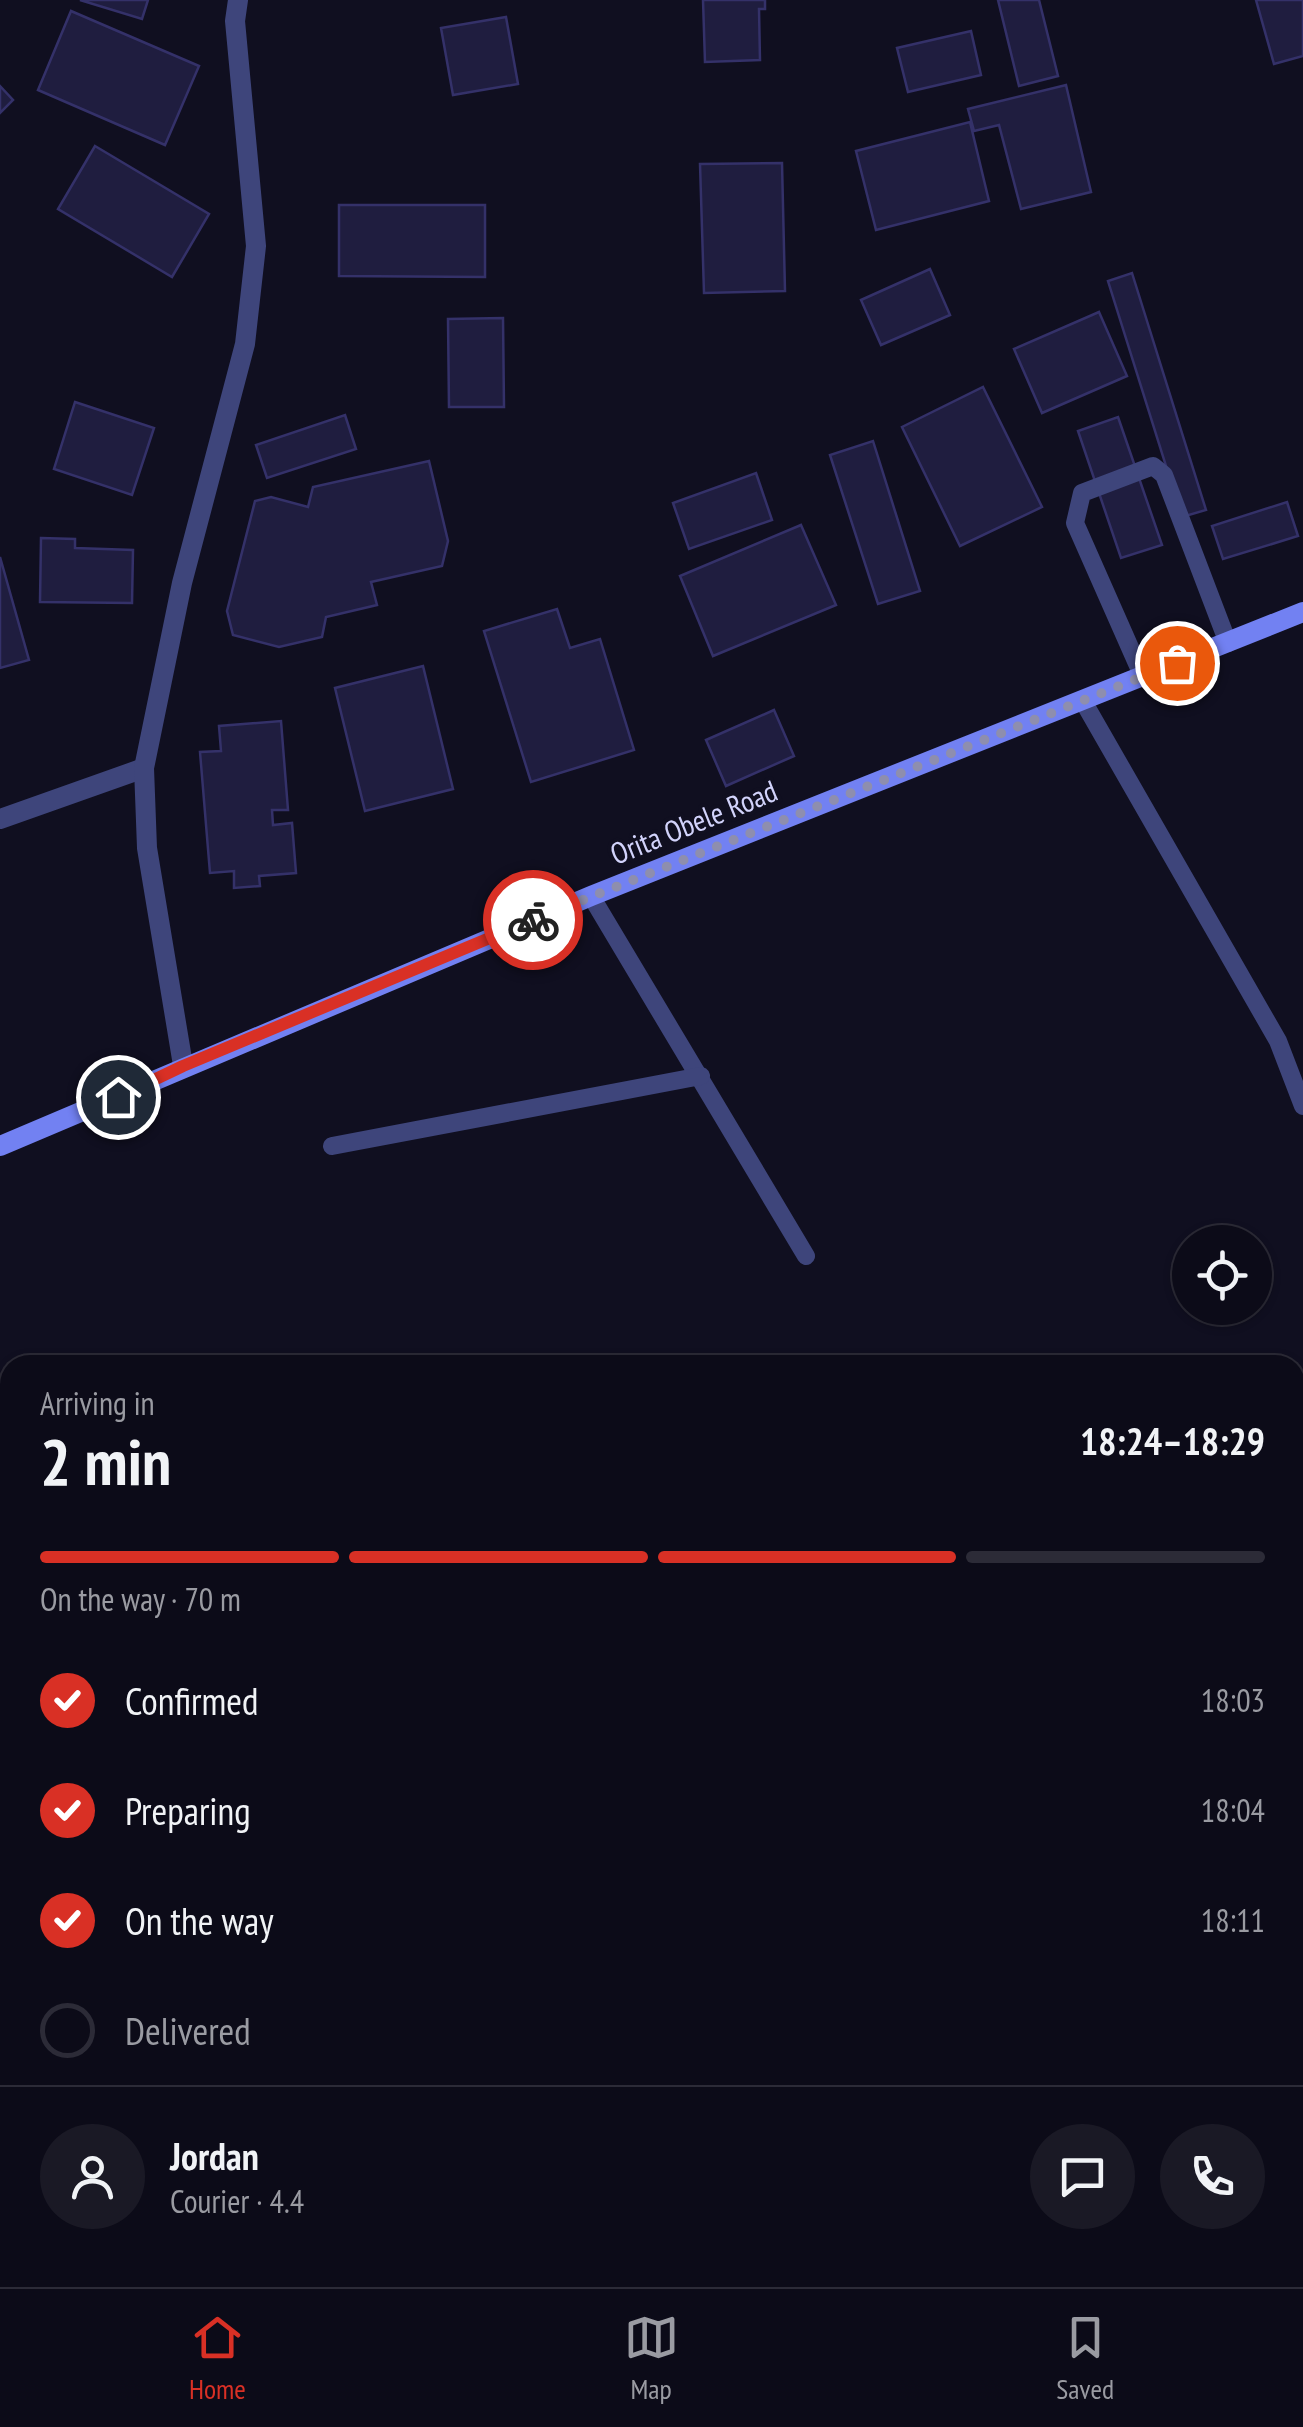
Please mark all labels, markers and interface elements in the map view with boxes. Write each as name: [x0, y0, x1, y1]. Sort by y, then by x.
pin: [1135, 621, 1220, 706]
icon: bag: [1150, 636, 1205, 691]
street label: Orita Obele Road: [604, 770, 783, 873]
courier: [483, 870, 583, 970]
icon: bike: [506, 893, 561, 948]
pin: [76, 1055, 161, 1140]
icon: home: [91, 1070, 146, 1125]
map controls: [1172, 1225, 1272, 1325]
button: locate: [1172, 1225, 1272, 1325]
text: Arriving in: [40, 1382, 155, 1424]
text: 18:24–18:29: [1080, 1416, 1265, 1465]
text: 2 min: [40, 1419, 171, 1503]
text: On the way · 70 m: [40, 1578, 241, 1620]
icon: check: [40, 1673, 95, 1728]
text: Confirmed: [125, 1676, 258, 1725]
text: 18:03: [1201, 1679, 1265, 1721]
icon: check: [40, 1783, 95, 1838]
text: Preparing: [125, 1786, 251, 1835]
text: 18:04: [1201, 1789, 1265, 1831]
icon: check: [40, 1893, 95, 1948]
text: On the way: [125, 1896, 273, 1945]
text: 18:11: [1201, 1899, 1265, 1941]
text: Delivered: [125, 2006, 251, 2055]
button: person: [40, 2124, 145, 2229]
button: chat: [1030, 2124, 1135, 2229]
button: phone: [1160, 2124, 1265, 2229]
text: Jordan: [170, 2131, 259, 2180]
text: Courier · 4.4: [170, 2180, 304, 2222]
tab: Home: [189, 2310, 246, 2407]
tab: Map: [624, 2310, 679, 2407]
tab: Saved: [1056, 2310, 1114, 2407]

